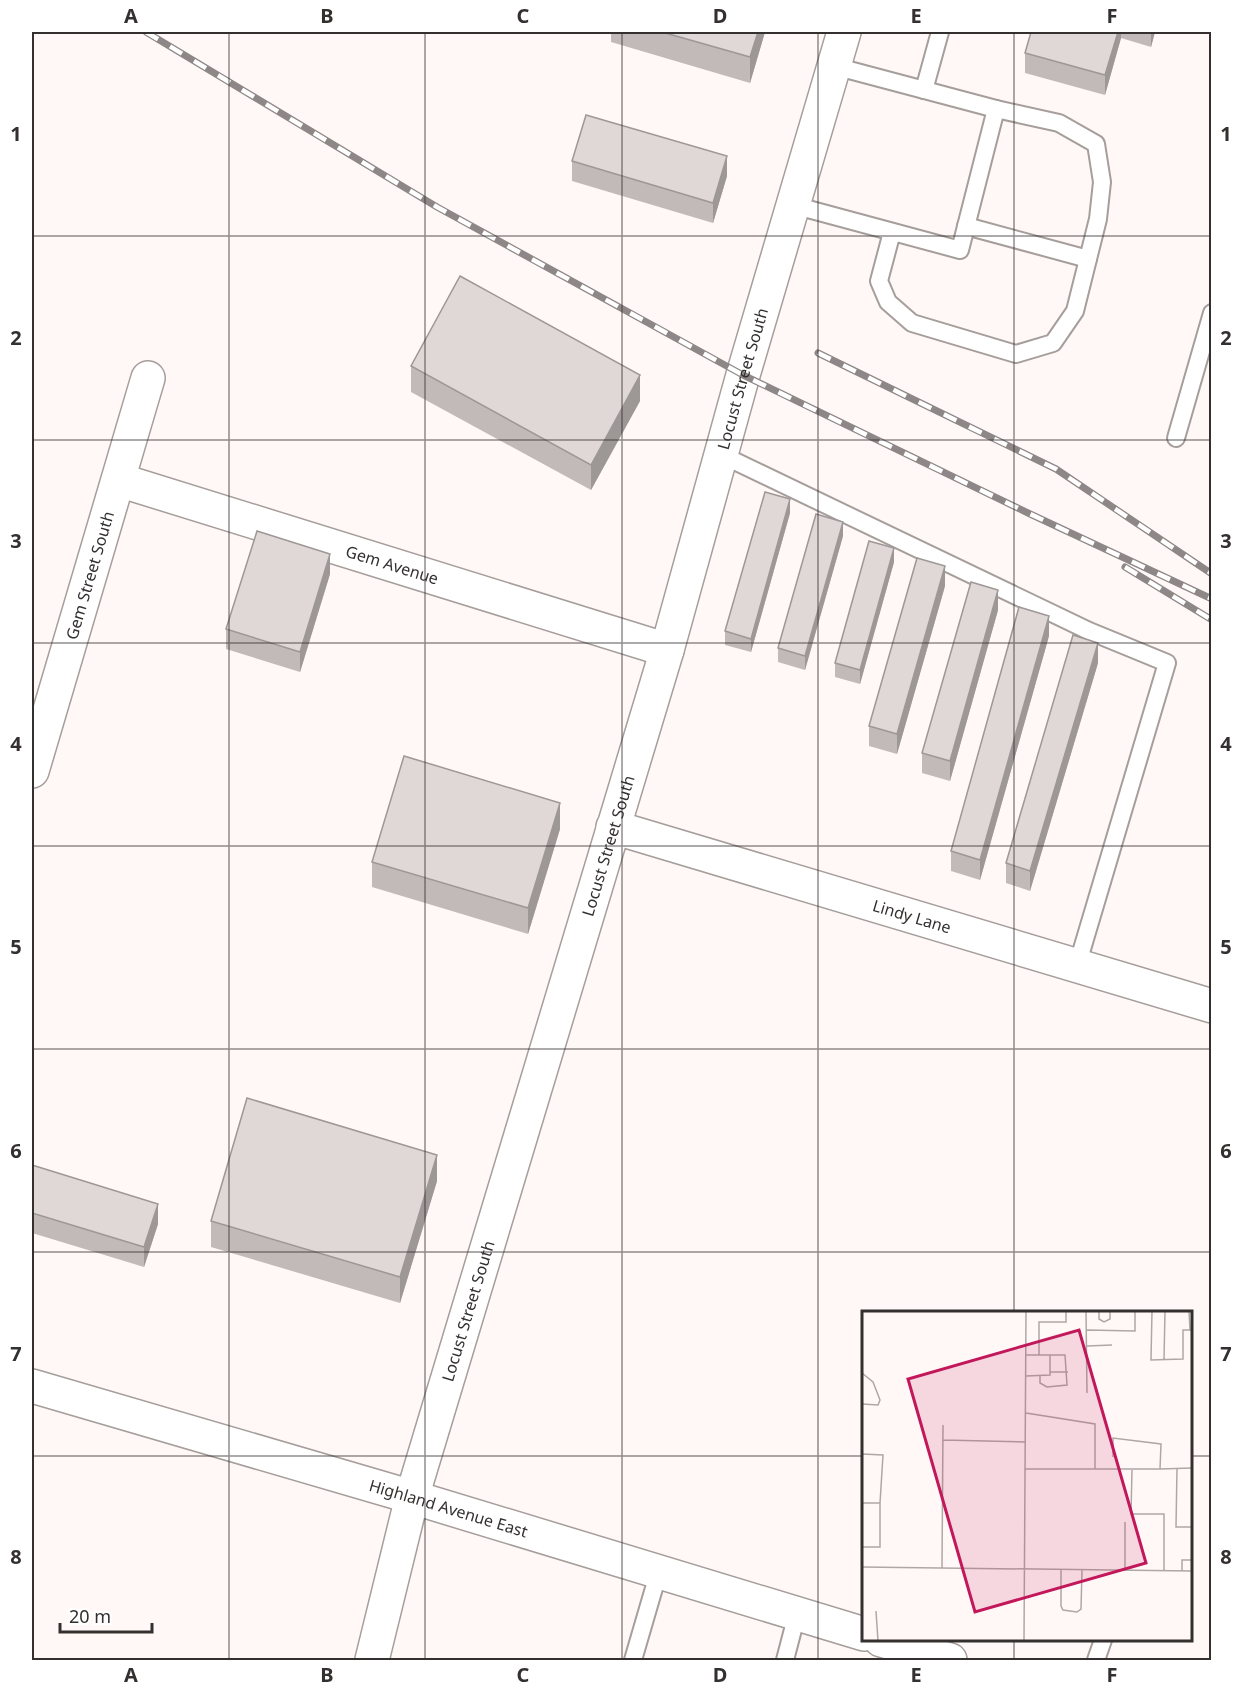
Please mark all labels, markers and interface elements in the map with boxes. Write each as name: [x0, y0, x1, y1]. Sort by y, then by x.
text: A: [124, 2, 138, 29]
text: B: [320, 2, 334, 29]
text: C: [517, 2, 530, 29]
text: D: [713, 2, 727, 29]
text: E: [910, 2, 922, 29]
text: F: [1107, 2, 1117, 29]
text: 1: [10, 120, 22, 147]
text: 1: [1220, 120, 1232, 147]
street label: Locust Street South: [712, 305, 773, 452]
text: 2: [10, 324, 22, 351]
text: 2: [1220, 324, 1232, 351]
street label: Gem Street South: [60, 509, 119, 642]
text: 3: [10, 527, 22, 554]
text: 3: [1220, 527, 1232, 554]
street label: Gem Avenue: [343, 540, 441, 589]
text: 4: [10, 730, 22, 757]
text: 4: [1220, 730, 1232, 757]
street label: Locust Street South: [576, 773, 640, 919]
street label: Lindy Lane: [870, 894, 954, 938]
text: 5: [10, 933, 22, 960]
text: 5: [1220, 933, 1232, 960]
text: 6: [10, 1137, 22, 1164]
text: 6: [1220, 1137, 1232, 1164]
street label: Locust Street South: [436, 1238, 500, 1384]
inset map: [862, 1311, 1192, 1641]
text: 7: [10, 1340, 22, 1367]
text: 7: [1220, 1340, 1232, 1367]
street label: Highland Avenue East: [367, 1474, 531, 1543]
text: 8: [10, 1543, 22, 1570]
text: 8: [1220, 1543, 1232, 1570]
scale bar: [60, 1596, 152, 1634]
text: 20 m: [69, 1604, 111, 1628]
text: A: [124, 1661, 138, 1688]
text: B: [320, 1661, 334, 1688]
text: C: [517, 1661, 530, 1688]
text: D: [713, 1661, 727, 1688]
text: E: [910, 1661, 922, 1688]
text: F: [1107, 1661, 1117, 1688]

